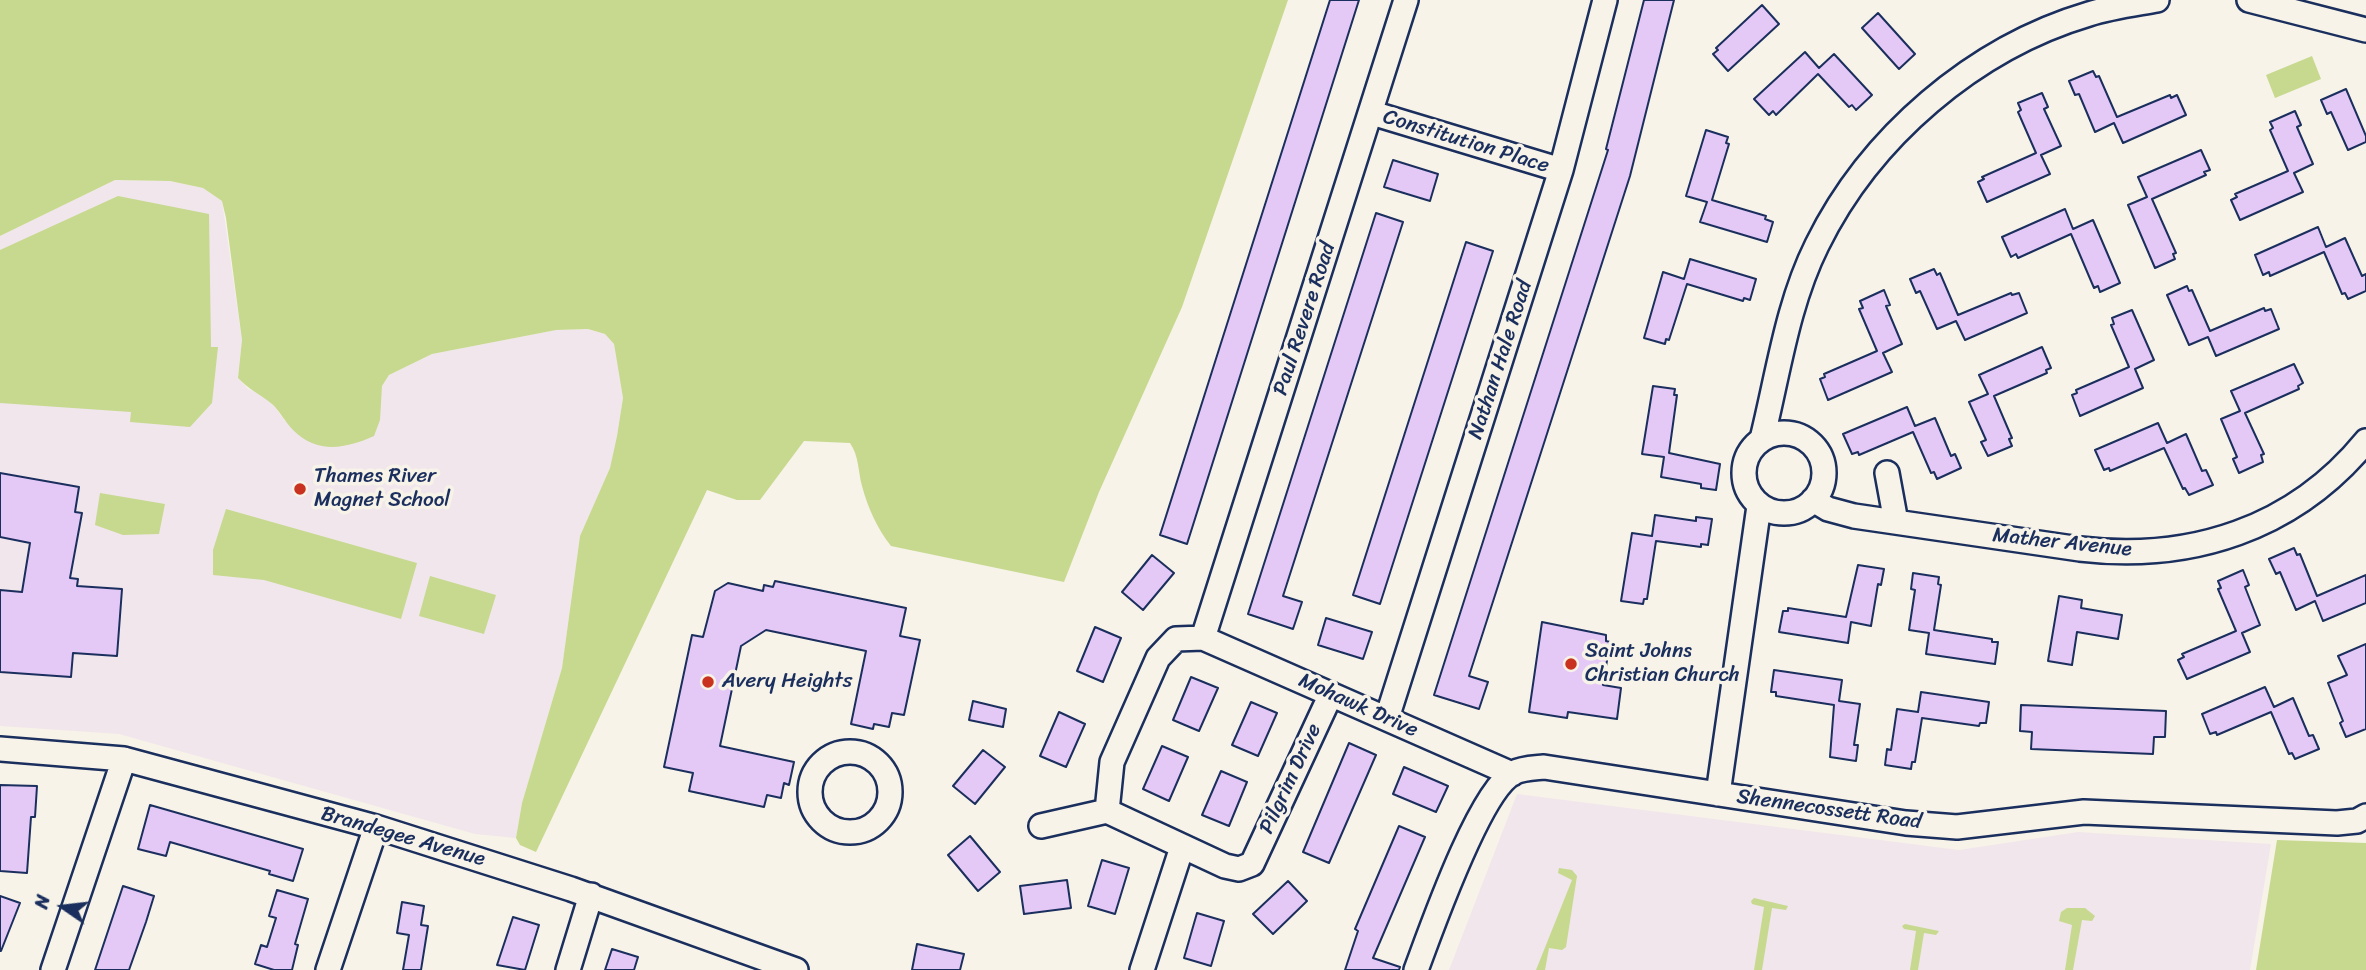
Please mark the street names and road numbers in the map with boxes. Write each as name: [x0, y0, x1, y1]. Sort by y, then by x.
street label: Constitution Place: [1380, 105, 1552, 179]
street label: Paul Revere Road: [1268, 239, 1342, 399]
street label: Nathan Hale Road: [1463, 277, 1539, 443]
street label: Mather Avenue: [1991, 523, 2133, 563]
street label: Mohawk Drive: [1294, 668, 1422, 744]
street label: Pilgrim Drive: [1255, 720, 1327, 838]
street label: Shennecossett Road: [1735, 785, 1923, 835]
street label: Brandegee Avenue: [318, 802, 488, 872]

